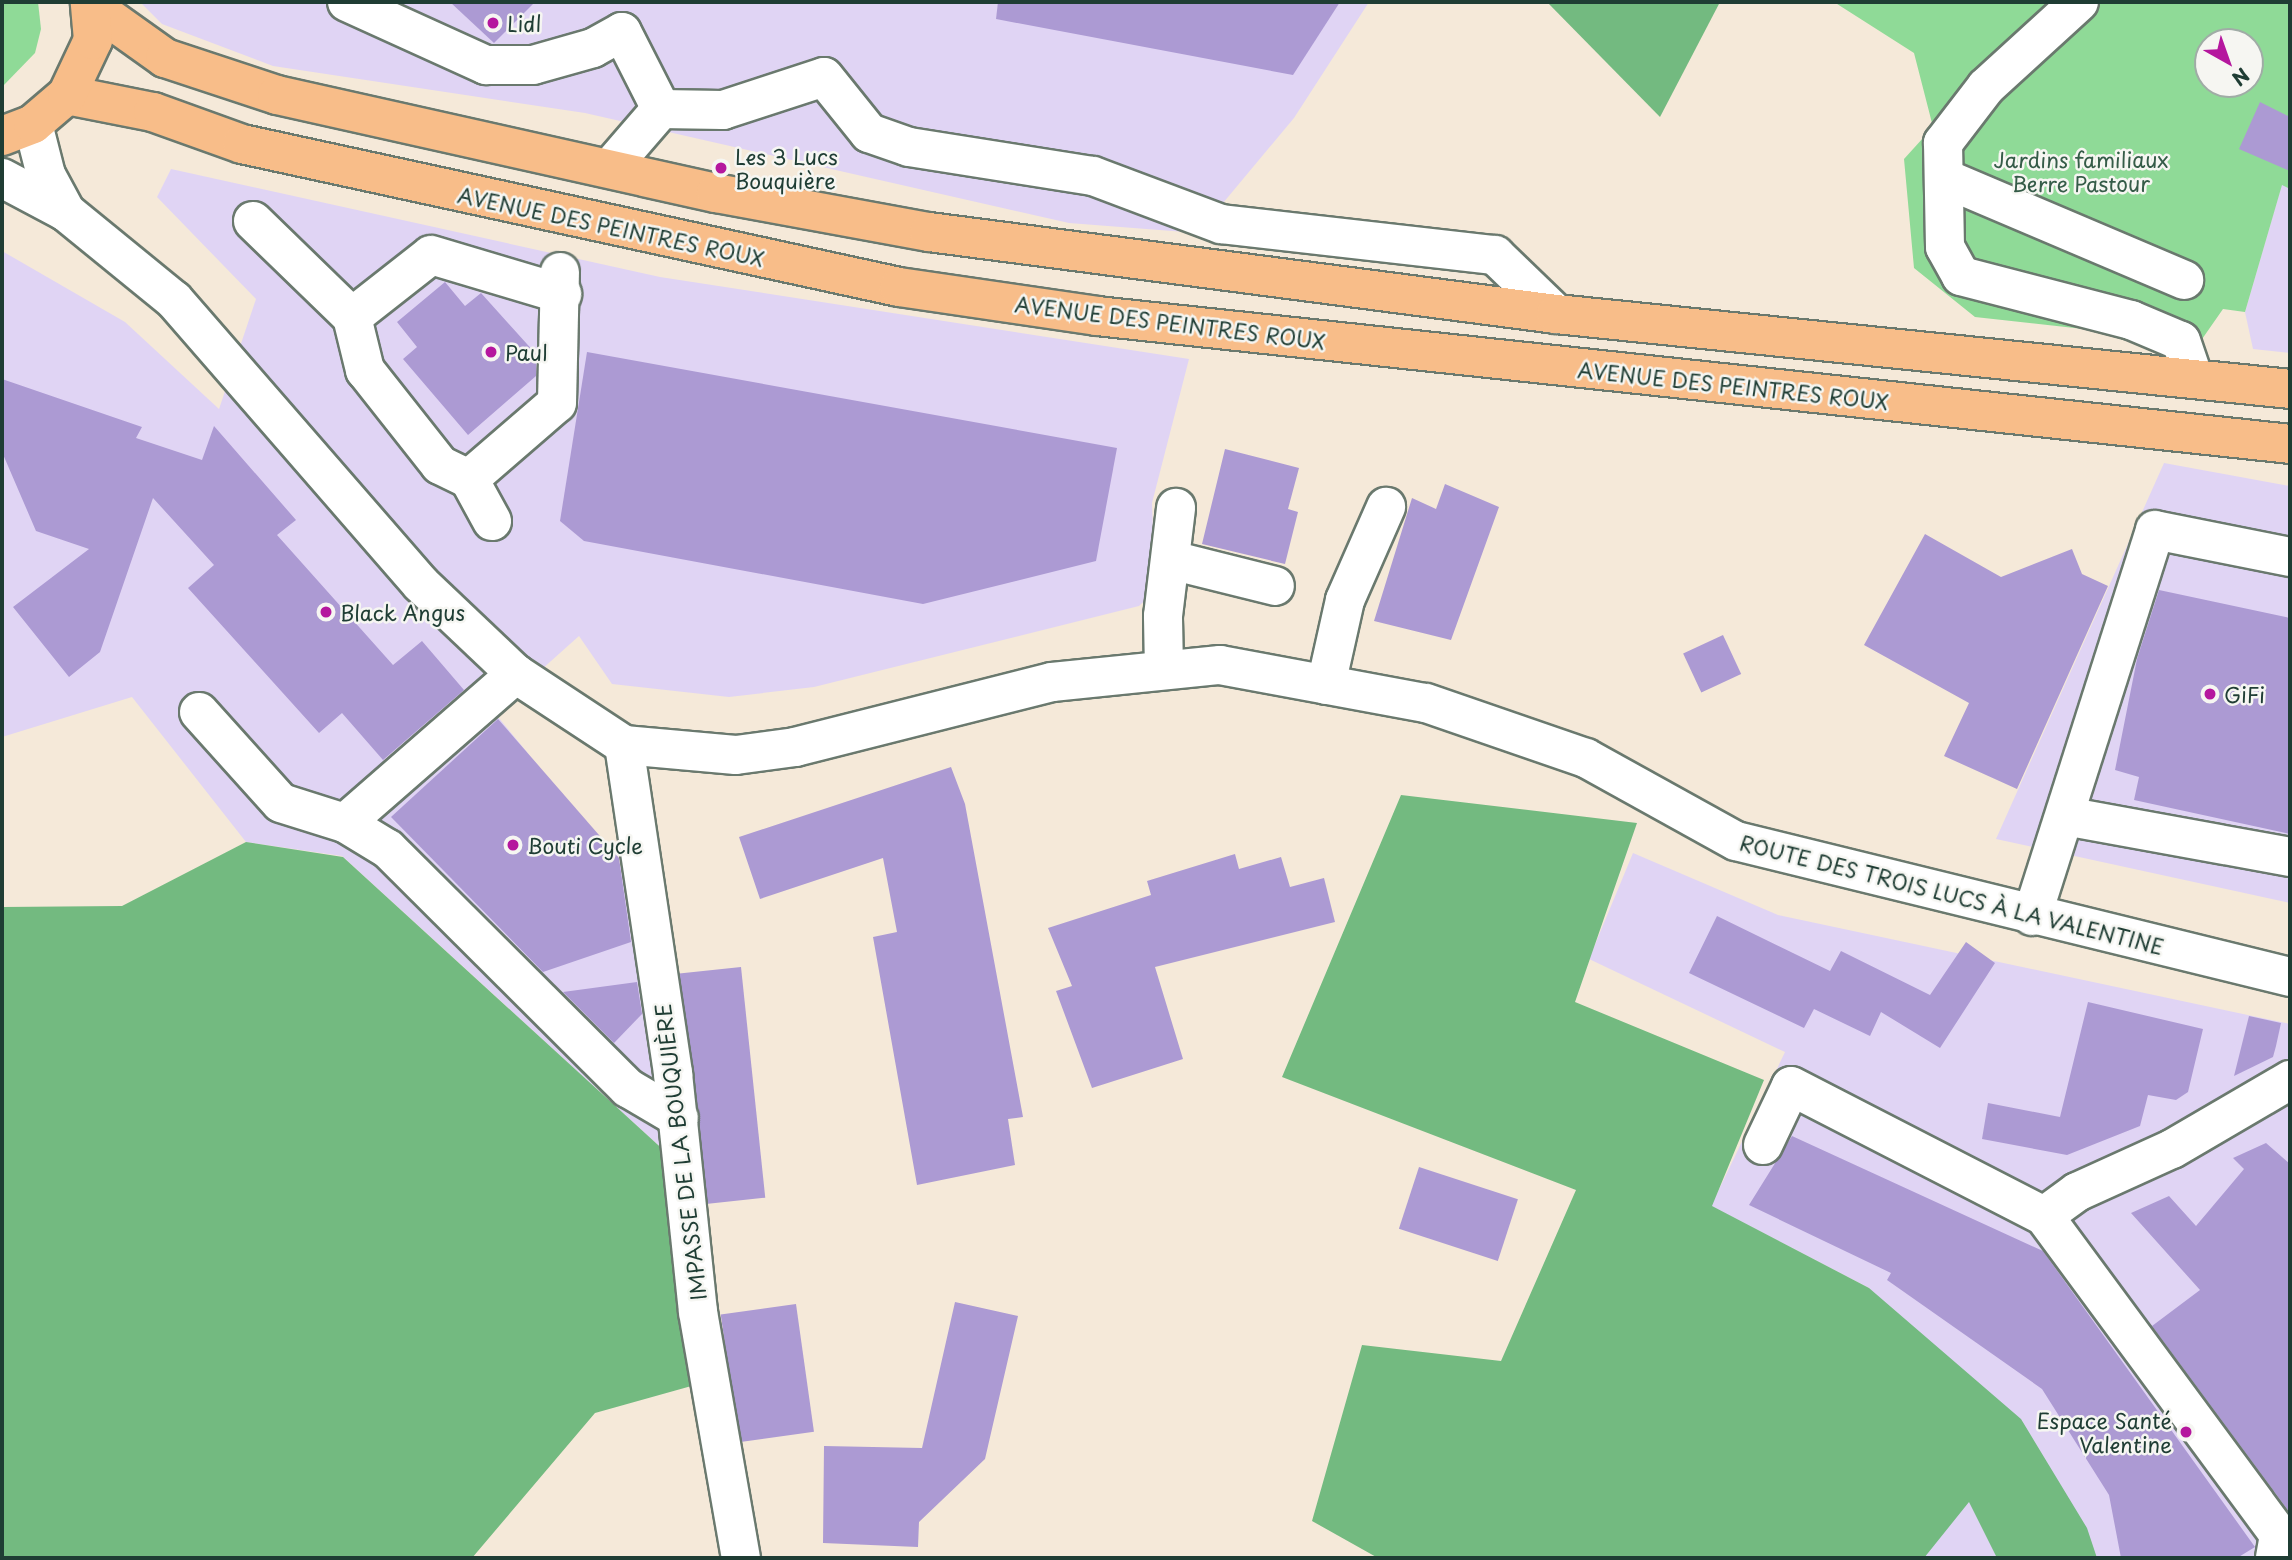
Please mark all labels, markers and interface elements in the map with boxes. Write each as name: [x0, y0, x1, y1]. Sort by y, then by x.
place label: Lidl: [507, 10, 542, 36]
marker: Lidl: [485, 15, 501, 31]
north arrow: [2194, 28, 2264, 98]
text: N: [2226, 62, 2256, 93]
place label: Les 3 Lucs Bouquière: [735, 143, 840, 193]
park label: Jardins familiaux Berre Pastour: [1993, 146, 2169, 196]
marker: Les 3 Lucs Bouquière: [713, 160, 729, 176]
street label: AVENUE DES PEINTRES ROUX: [454, 181, 768, 271]
street label: AVENUE DES PEINTRES ROUX: [1012, 290, 1328, 354]
place label: Paul: [505, 339, 548, 365]
marker: Paul: [483, 344, 499, 360]
street label: AVENUE DES PEINTRES ROUX: [1575, 356, 1891, 414]
place label: Black Angus: [340, 599, 467, 625]
marker: Black Angus: [318, 604, 334, 620]
place label: GiFi: [2224, 681, 2265, 707]
marker: GiFi: [2202, 686, 2218, 702]
street label: ROUTE DES TROIS LUCS À LA VALENTINE: [1736, 829, 2168, 959]
place label: Bouti Cycle: [527, 832, 643, 858]
marker: Bouti Cycle: [505, 837, 521, 853]
street label: IMPASSE DE LA BOUQUIÈRE: [649, 1001, 711, 1303]
place label: Espace Santé Valentine: [2037, 1407, 2172, 1457]
marker: Espace Santé Valentine: [2178, 1424, 2194, 1440]

